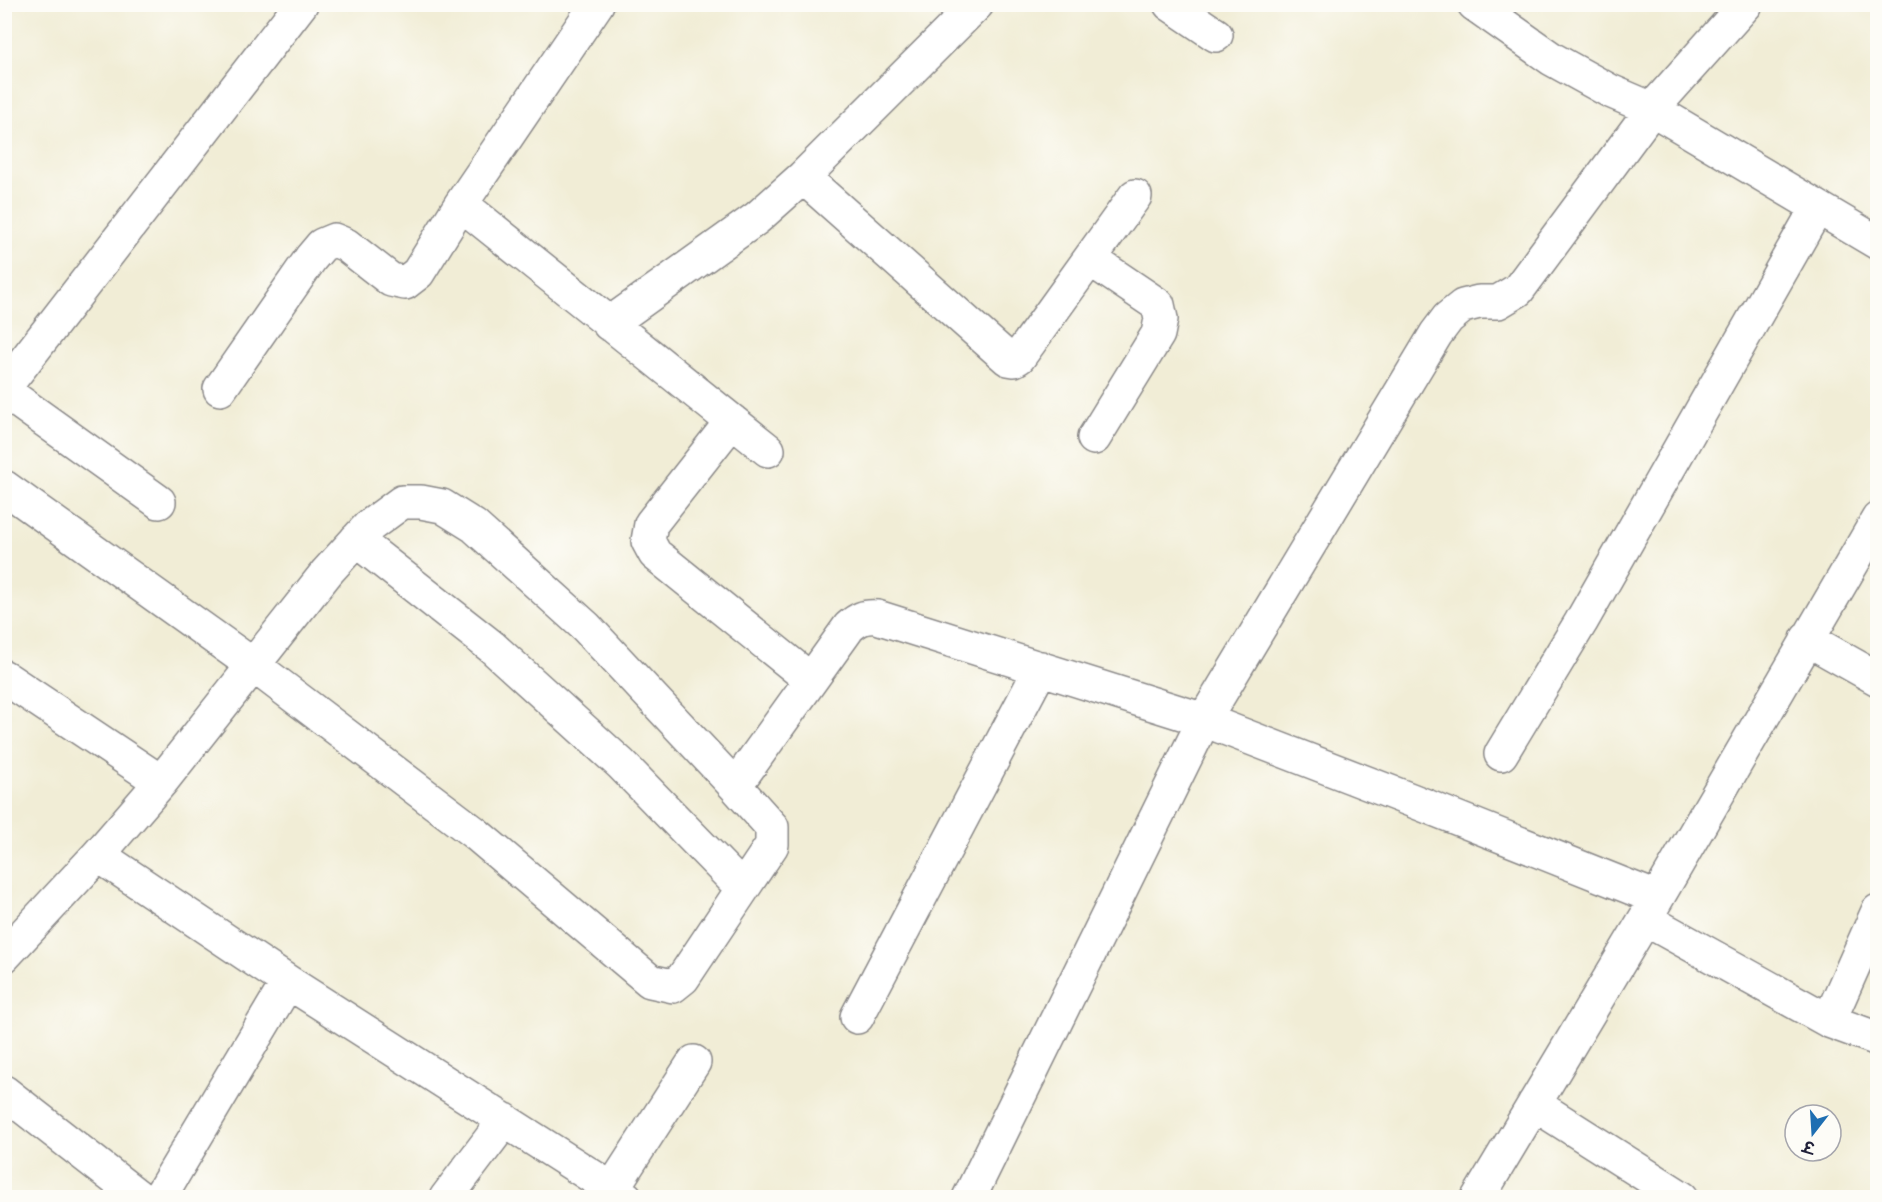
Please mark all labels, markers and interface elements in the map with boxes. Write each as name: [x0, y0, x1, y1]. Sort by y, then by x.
north arrow: [1783, 1103, 1843, 1163]
text: उ: [1799, 1136, 1819, 1159]

